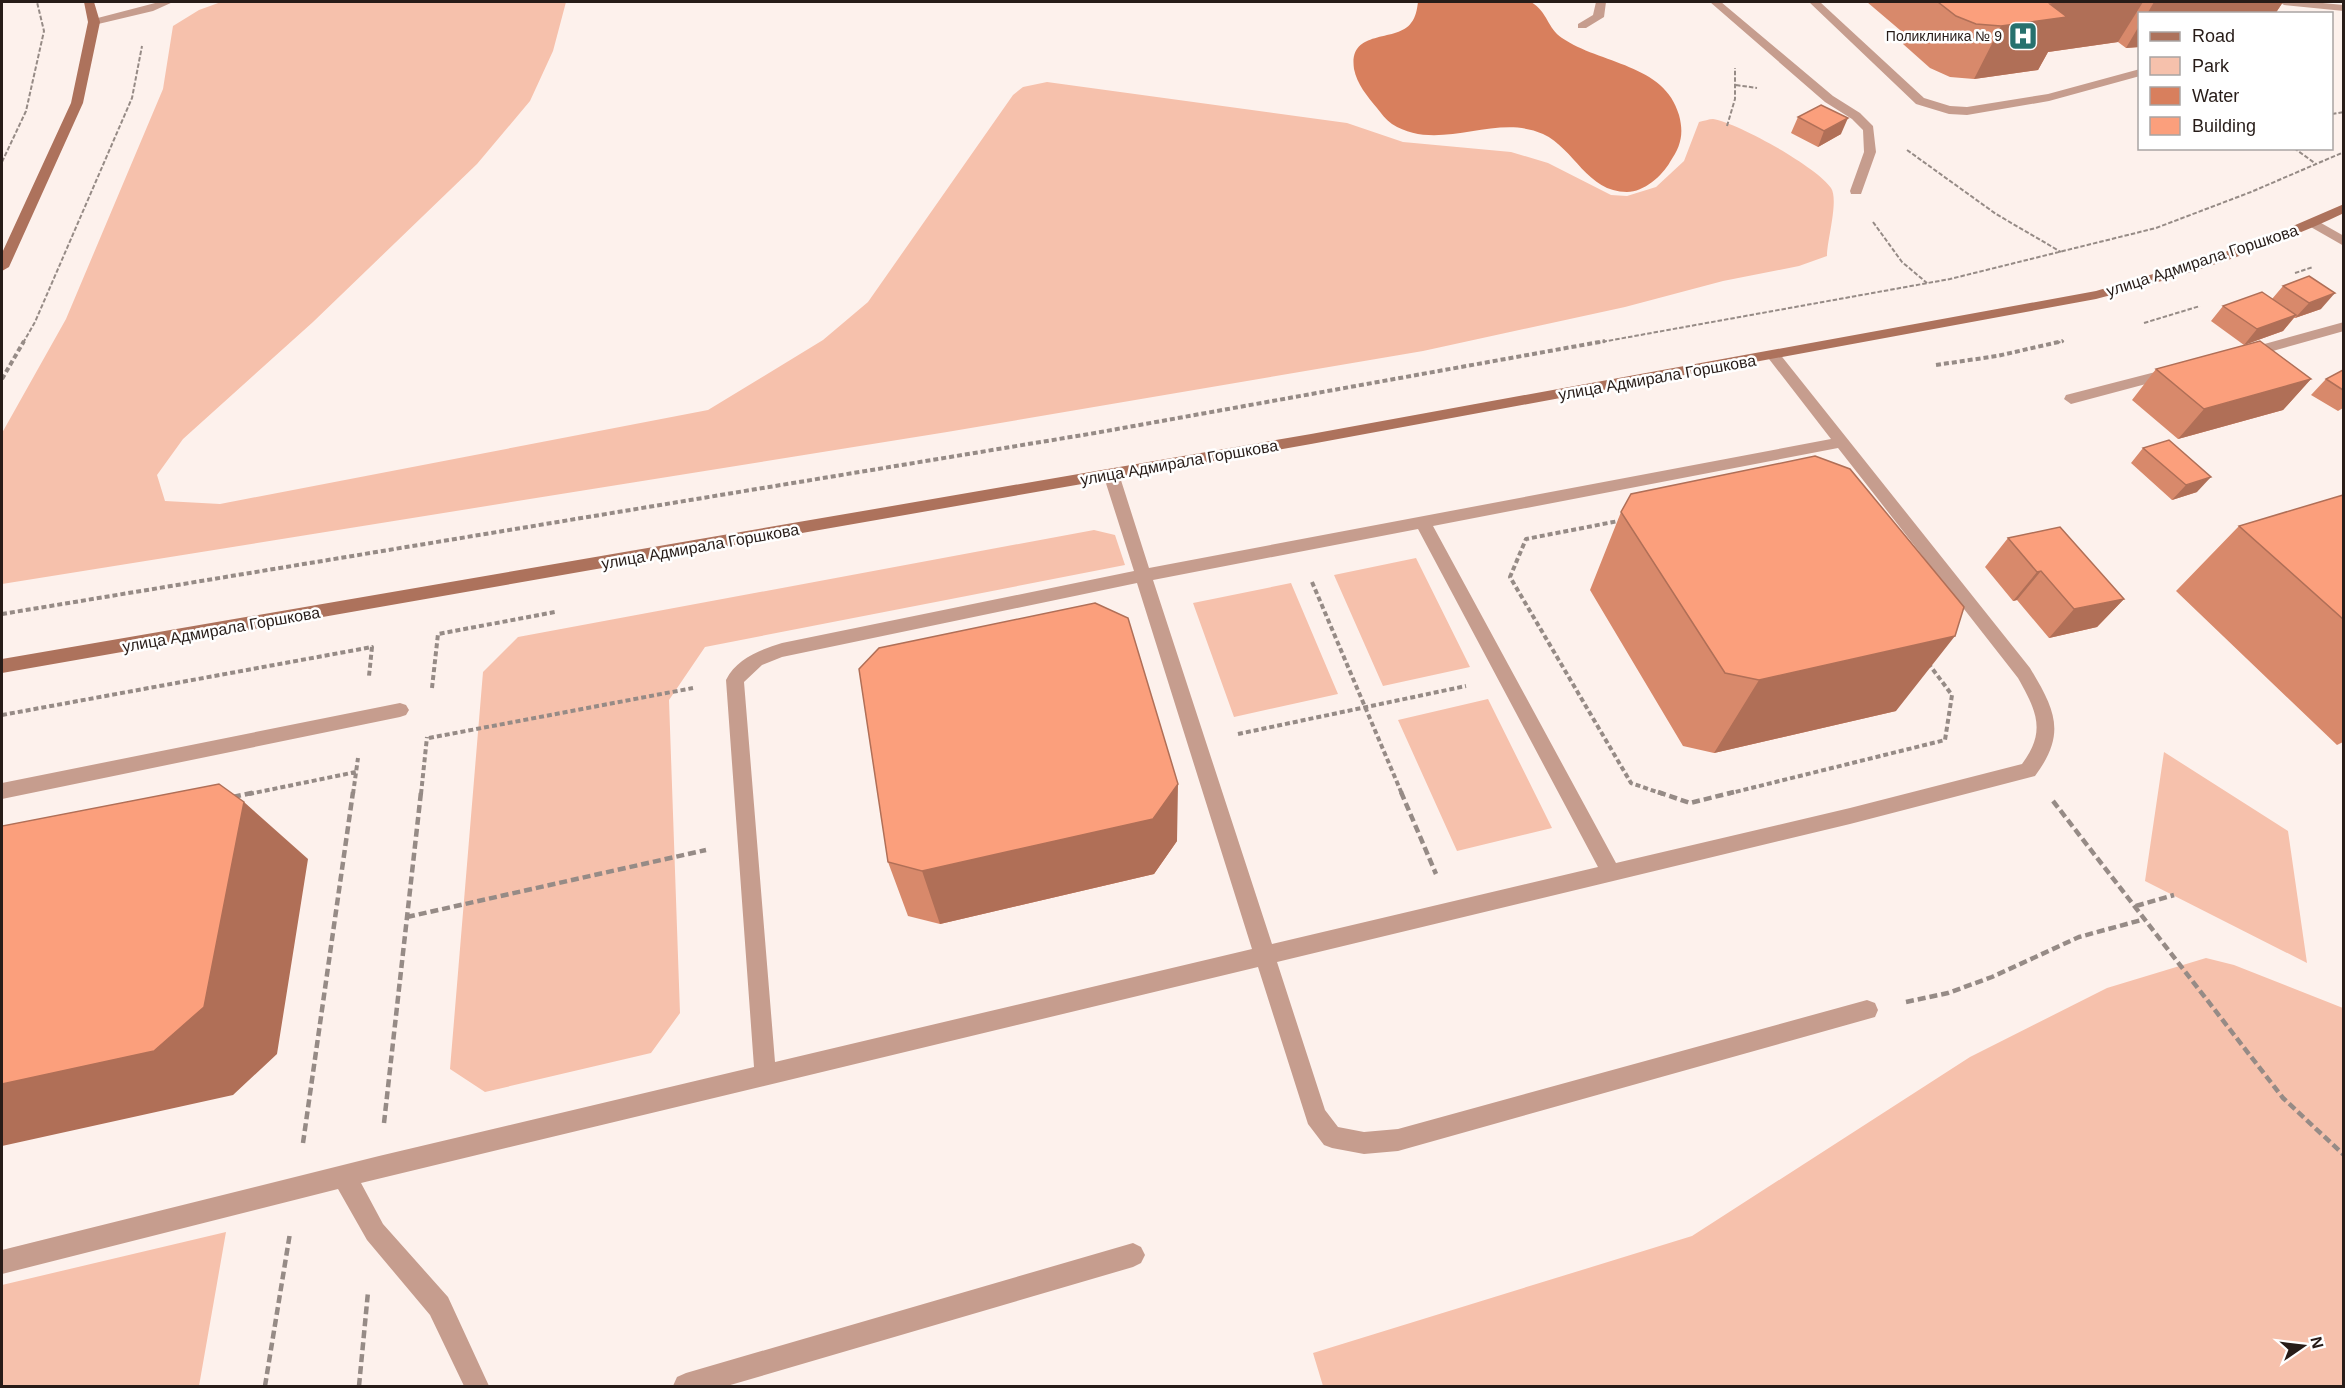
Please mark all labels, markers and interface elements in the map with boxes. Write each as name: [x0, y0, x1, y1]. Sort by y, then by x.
legend: [2138, 12, 2333, 150]
hospital icon: Поликлиника № 9: [2007, 20, 2039, 52]
text: Road: [2192, 26, 2235, 46]
place label: Поликлиника № 9: [1886, 28, 2002, 44]
text: Park: [2192, 56, 2230, 76]
text: Water: [2192, 86, 2239, 106]
text: Building: [2192, 116, 2256, 136]
street label: улица Адмирала Горшкова: [2104, 221, 2300, 300]
street label: улица Адмирала Горшкова: [1557, 352, 1757, 403]
street label: улица Адмирала Горшкова: [1079, 437, 1279, 488]
street label: улица Адмирала Горшкова: [600, 521, 800, 572]
street label: улица Адмирала Горшкова: [121, 604, 321, 655]
north arrow: [2273, 1316, 2333, 1376]
text: N: [2307, 1335, 2327, 1350]

